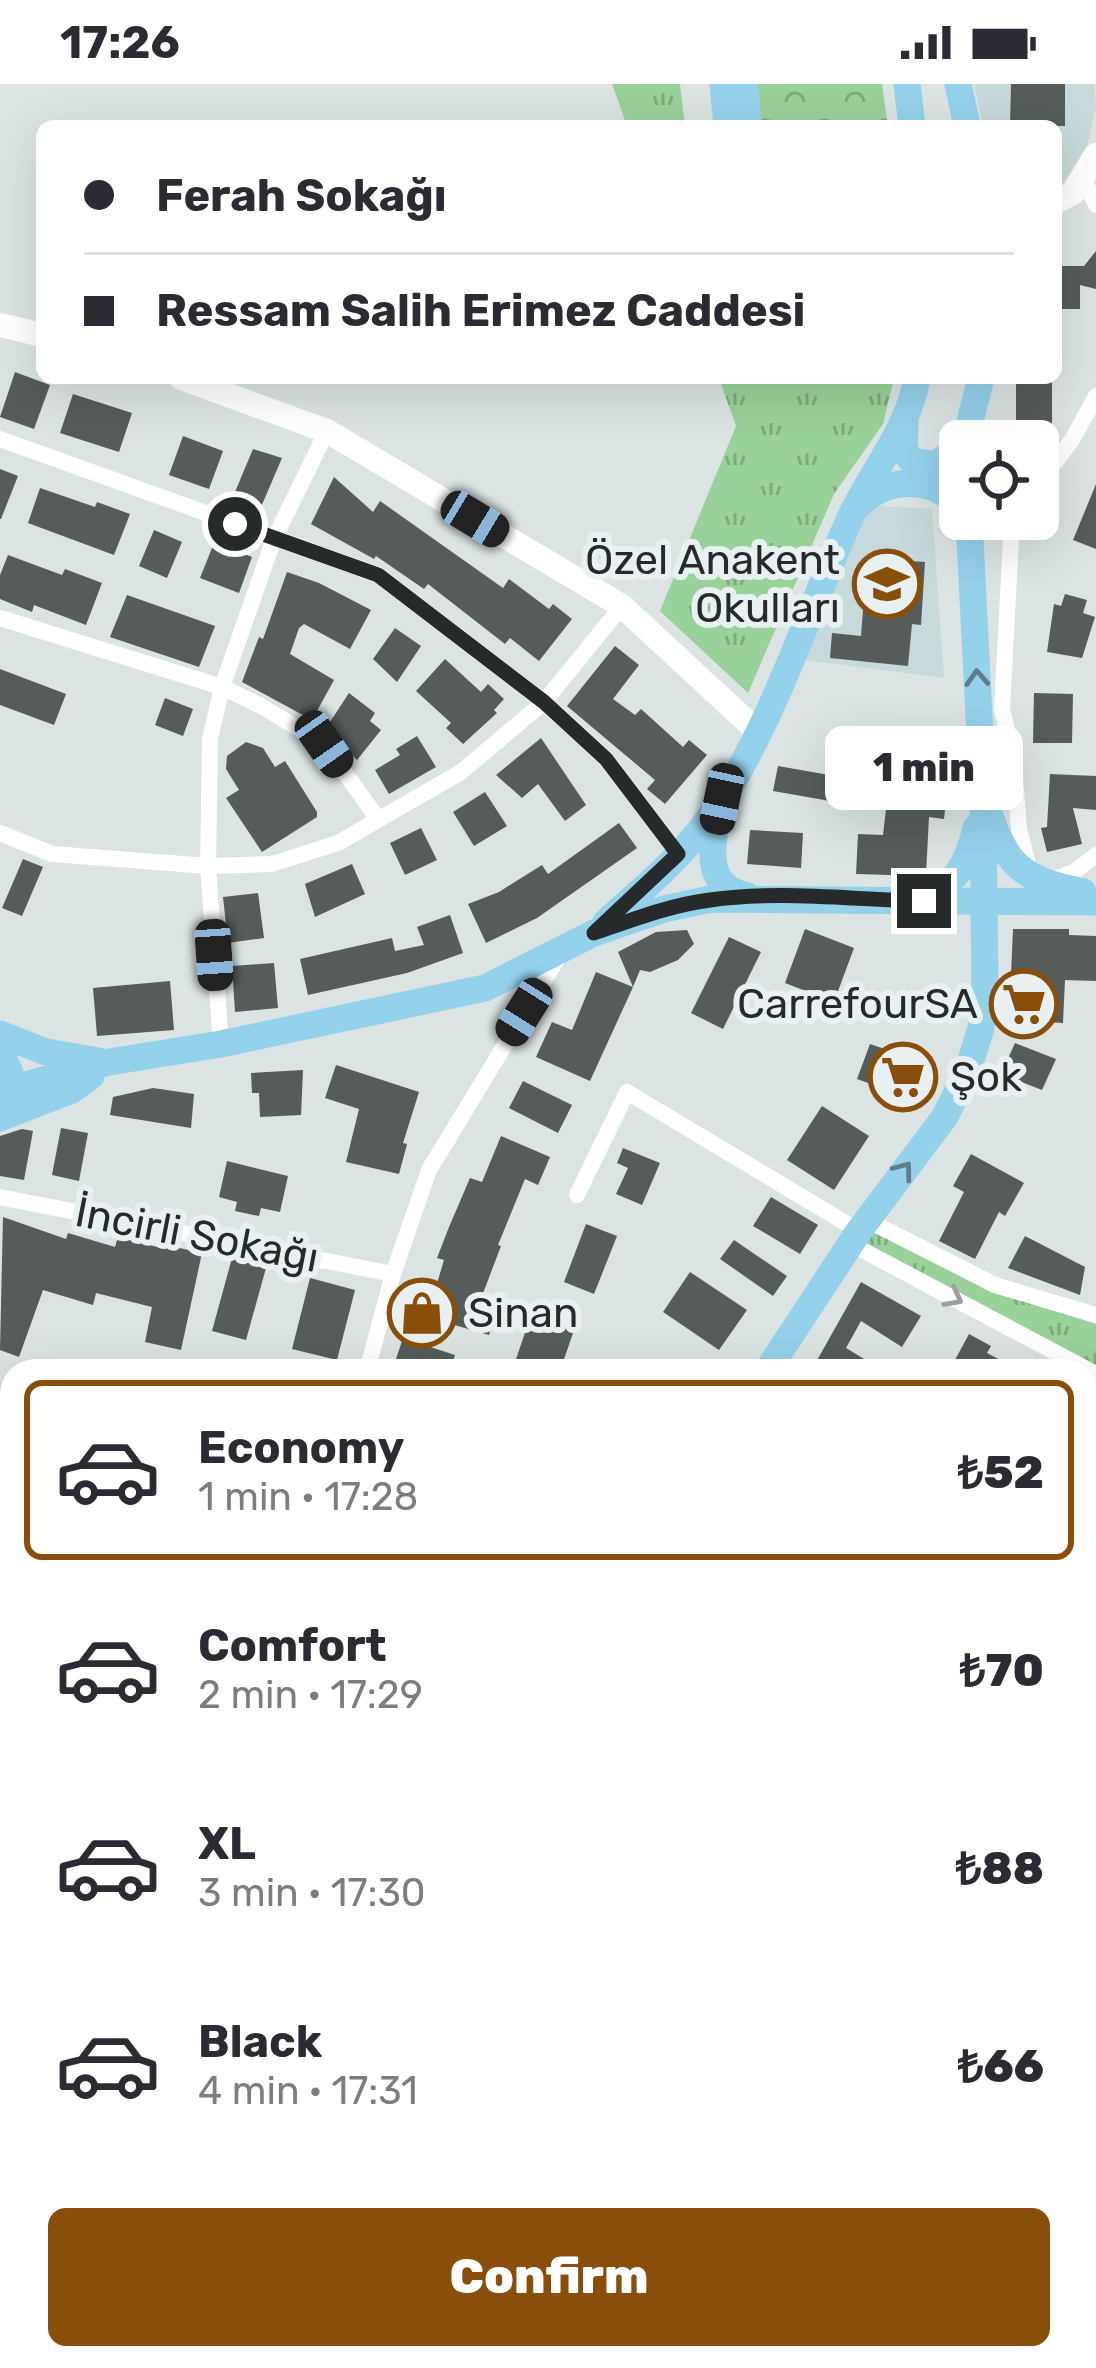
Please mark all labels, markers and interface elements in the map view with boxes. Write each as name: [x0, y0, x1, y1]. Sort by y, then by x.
text: 17:26: [60, 16, 180, 69]
text: Ferah Sokağı: [156, 169, 447, 222]
text: Ressam Salih Erimez Caddesi: [156, 284, 805, 337]
map controls: [939, 420, 1059, 540]
button: locate: [939, 420, 1059, 540]
car: [435, 485, 515, 553]
route start: [208, 497, 262, 551]
place label: Özel Anakent Okulları: [585, 535, 840, 633]
school or university icon: Özel Anakent Okulları: [852, 549, 922, 619]
one-way arrow: [964, 668, 990, 687]
car: [289, 704, 359, 784]
callout: 1 min: [825, 727, 1023, 811]
text: 1 min: [873, 745, 975, 791]
car: [697, 760, 747, 838]
route end: [897, 874, 951, 928]
car: [194, 918, 234, 992]
supermarket icon: CarrefourSA: [989, 969, 1059, 1039]
car: [490, 972, 558, 1052]
place label: CarrefourSA: [737, 979, 978, 1029]
supermarket icon: Şok: [868, 1042, 938, 1112]
place label: Şok: [950, 1052, 1022, 1102]
one-way arrow: [890, 1162, 911, 1184]
street label: İncirli Sokağı: [71, 1187, 323, 1283]
shop icon: Sinan: [387, 1278, 457, 1348]
one-way arrow: [942, 1284, 964, 1307]
place label: Sinan: [468, 1288, 578, 1338]
icon: car: [54, 1416, 162, 1524]
text: Economy: [198, 1421, 404, 1474]
text: ₺52: [958, 1446, 1044, 1499]
text: 1 min · 17:28: [198, 1474, 418, 1520]
icon: car: [54, 1614, 162, 1722]
text: Comfort: [198, 1619, 387, 1672]
text: ₺70: [960, 1644, 1044, 1697]
text: 2 min · 17:29: [198, 1672, 423, 1718]
icon: car: [54, 1812, 162, 1920]
text: XL: [198, 1817, 256, 1870]
text: ₺88: [956, 1842, 1044, 1895]
text: 3 min · 17:30: [198, 1870, 426, 1916]
icon: car: [54, 2010, 162, 2118]
text: Black: [198, 2015, 322, 2068]
text: ₺66: [958, 2040, 1044, 2093]
text: 4 min · 17:31: [198, 2068, 418, 2114]
button: Confirm: [48, 2208, 1050, 2346]

